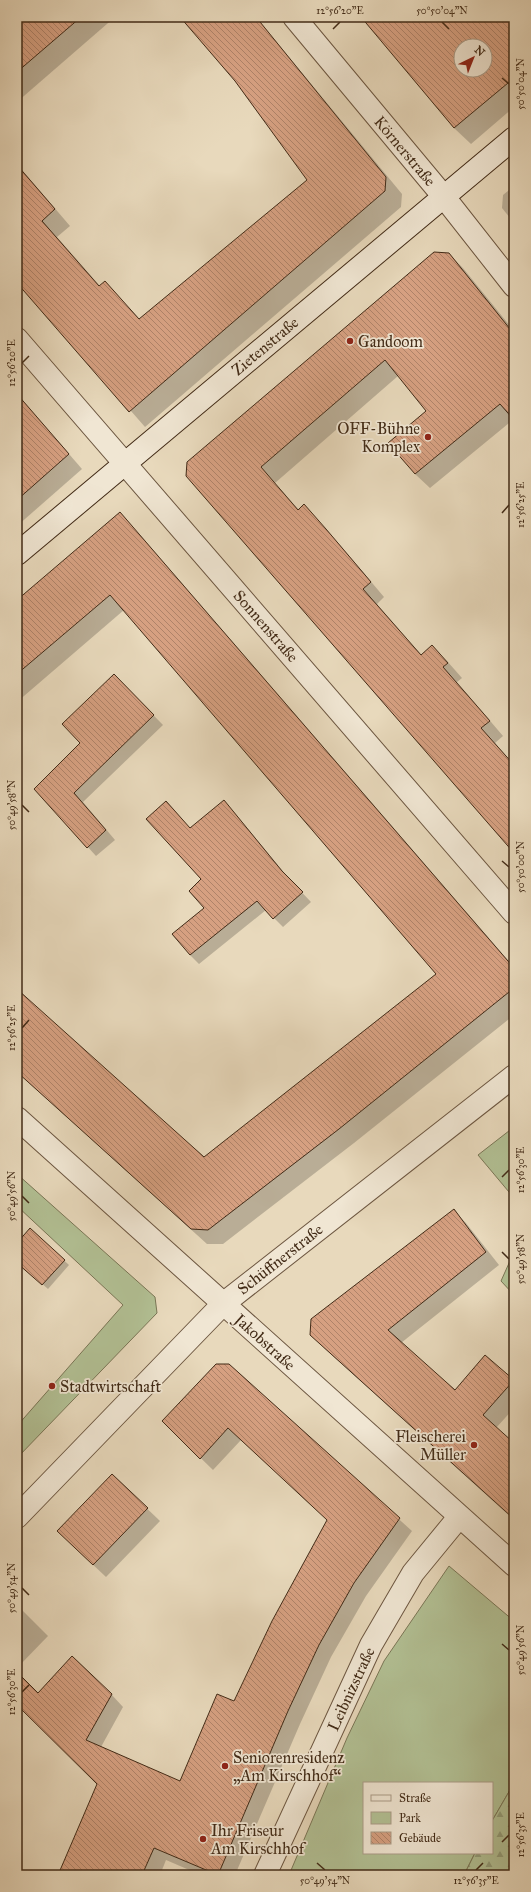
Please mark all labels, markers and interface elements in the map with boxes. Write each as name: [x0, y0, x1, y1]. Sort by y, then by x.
text: 12°56'20"E: [316, 5, 364, 17]
text: 50°50'04"N: [416, 5, 468, 17]
north arrow: [453, 38, 493, 78]
text: N: [472, 43, 488, 59]
text: 50°50'04"N: [515, 58, 527, 110]
street label: Körnerstraße: [370, 112, 440, 190]
street label: Zietenstraße: [228, 312, 302, 379]
place label: Gandoom: [358, 332, 423, 351]
marker: Gandoom: [345, 336, 355, 346]
text: 12°56'20"E: [6, 339, 18, 387]
place label: OFF-Bühne Komplex: [337, 419, 420, 456]
marker: OFF-Bühne Komplex: [423, 432, 433, 442]
text: 12°56'25"E: [515, 482, 527, 528]
street label: Sonnenstraße: [230, 586, 303, 666]
text: 50°49'58"N: [6, 779, 18, 830]
text: 50°50'00"N: [515, 841, 527, 893]
text: 12°56'25"E: [6, 1005, 18, 1051]
text: 12°56'30"E: [515, 1147, 527, 1193]
text: 50°49'56"N: [6, 1170, 18, 1221]
street label: Schüffnerstraße: [233, 1219, 327, 1298]
text: 50°49'58"N: [515, 1233, 527, 1284]
street label: Jakobstraße: [229, 1308, 300, 1375]
place label: Stadtwirtschaft: [60, 1377, 161, 1396]
marker: Stadtwirtschaft: [47, 1381, 57, 1391]
place label: Fleischerei Müller: [395, 1427, 467, 1464]
marker: Fleischerei Müller: [469, 1440, 479, 1450]
text: 50°49'54"N: [6, 1562, 18, 1613]
text: 50°49'56"N: [515, 1624, 527, 1675]
street label: Leibnizstraße: [323, 1644, 379, 1734]
text: 12°56'30"E: [6, 1669, 18, 1715]
place label: Seniorenresidenz „Am Kirschhof“: [233, 1748, 345, 1785]
marker: Seniorenresidenz „Am Kirschhof“: [220, 1761, 230, 1771]
legend: [363, 1782, 493, 1854]
text: Straße: [399, 1791, 431, 1805]
text: Park: [399, 1811, 421, 1825]
text: 12°56'35"E: [515, 1812, 527, 1858]
place label: Ihr Friseur Am Kirschhof: [210, 1821, 307, 1858]
text: Gebäude: [399, 1831, 441, 1845]
marker: Ihr Friseur Am Kirschhof: [198, 1834, 208, 1844]
text: 50°49'54"N: [300, 1875, 351, 1887]
text: 12°56'35"E: [453, 1875, 499, 1887]

